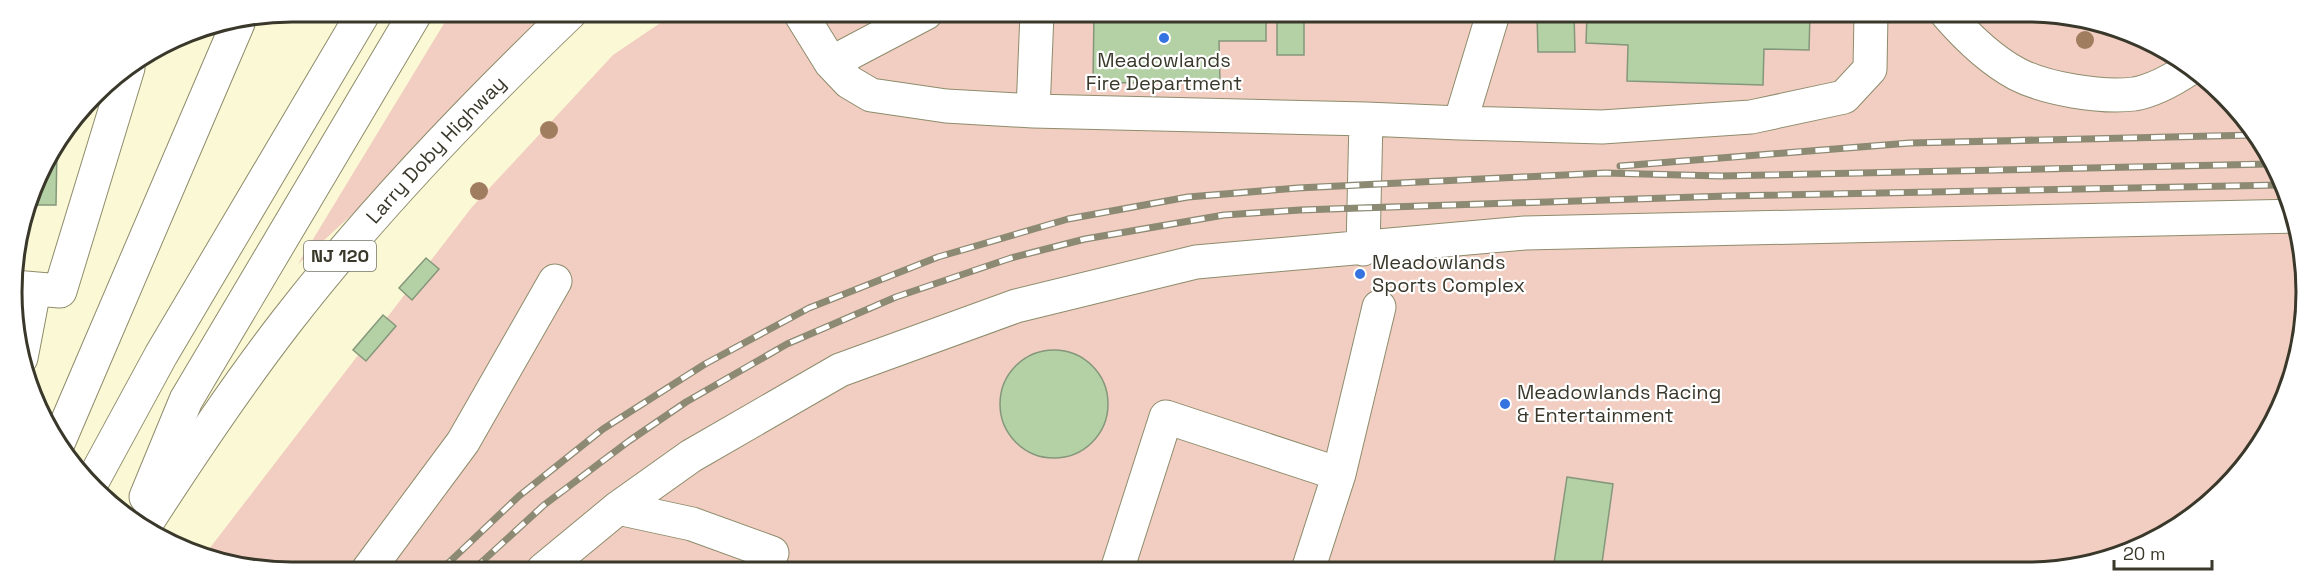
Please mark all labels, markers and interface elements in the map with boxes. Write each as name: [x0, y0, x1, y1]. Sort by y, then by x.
marker: Meadowlands Fire Department: [1157, 31, 1171, 45]
place label: Meadowlands Fire Department: [1086, 47, 1242, 96]
street label: Larry Doby Highway: [360, 70, 511, 229]
road number: NJ 120: [304, 241, 376, 271]
place label: Meadowlands Sports Complex: [1372, 249, 1525, 298]
marker: Meadowlands Sports Complex: [1353, 267, 1367, 281]
place label: Meadowlands Racing & Entertainment: [1517, 379, 1721, 428]
marker: Meadowlands Racing & Entertainment: [1498, 397, 1512, 411]
scale bar: [2114, 533, 2212, 571]
text: 20 m: [2123, 542, 2166, 565]

